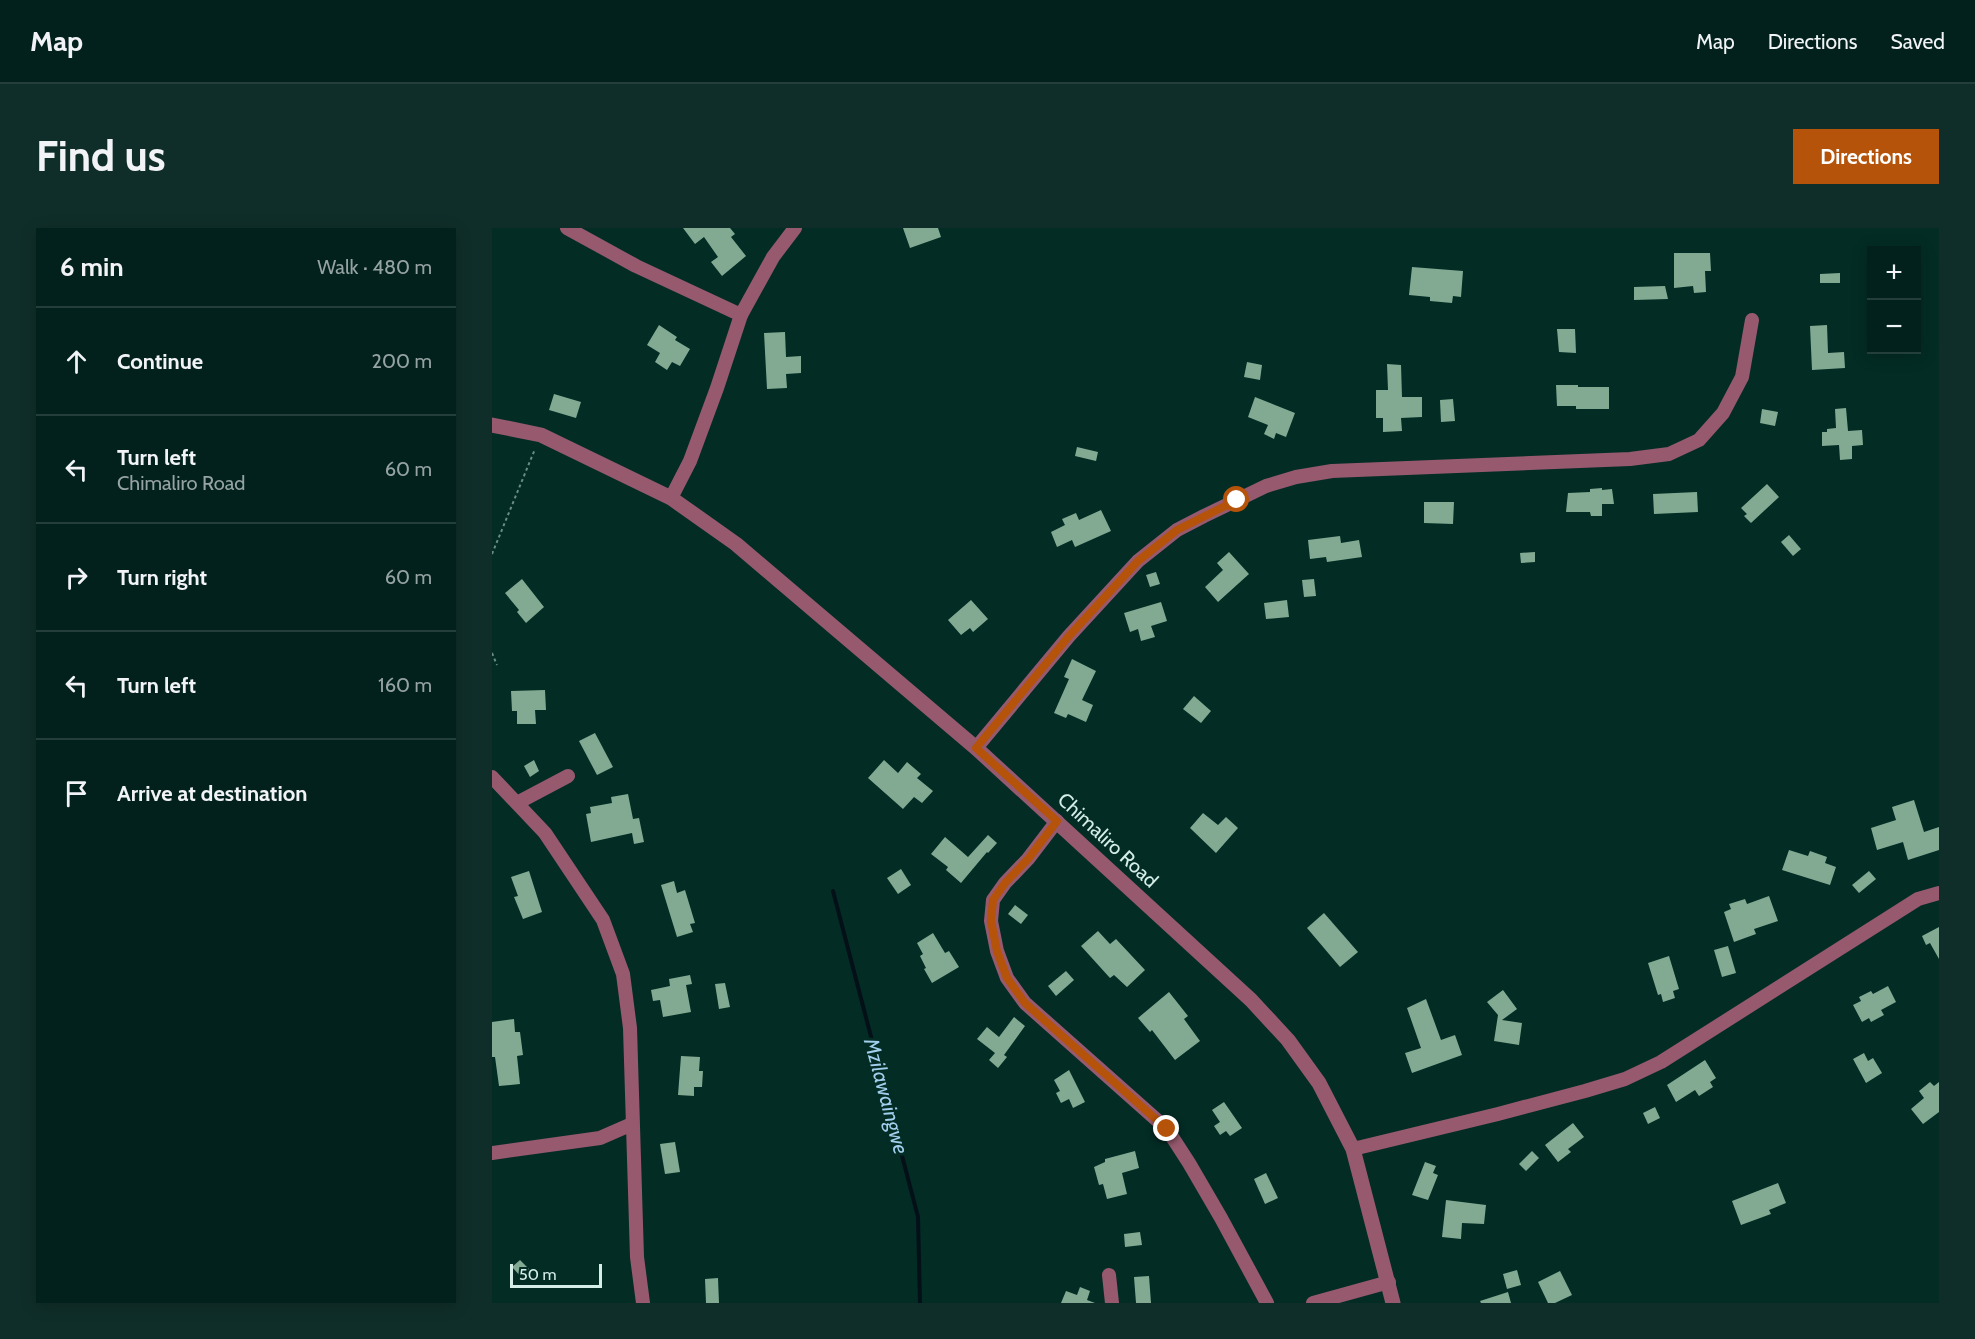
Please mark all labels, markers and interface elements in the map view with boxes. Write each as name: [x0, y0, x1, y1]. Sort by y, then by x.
text: Map: [30, 24, 83, 58]
text: Map: [1696, 29, 1735, 54]
text: Directions: [1768, 29, 1857, 54]
text: Saved: [1890, 29, 1945, 54]
button: Directions: [1793, 129, 1939, 184]
text: Find us: [36, 130, 165, 182]
map controls: [1867, 246, 1921, 354]
button: +: [1867, 246, 1921, 300]
text: 6 min: [60, 251, 124, 283]
text: Walk · 480 m: [317, 255, 432, 279]
button: −: [1867, 300, 1921, 354]
icon: ahead: [60, 345, 93, 378]
text: Continue: [117, 348, 203, 375]
text: 200 m: [372, 349, 432, 373]
text: Turn left: [117, 444, 196, 471]
icon: left: [60, 453, 93, 486]
text: 60 m: [385, 457, 432, 481]
text: Chimaliro Road: [117, 471, 245, 495]
route start: [1223, 486, 1249, 512]
icon: right: [60, 561, 93, 594]
text: Turn right: [117, 564, 207, 591]
text: 60 m: [385, 565, 432, 589]
icon: left: [60, 669, 93, 702]
text: Turn left: [117, 672, 196, 699]
text: 160 m: [378, 673, 432, 697]
icon: arrive: [60, 777, 93, 810]
text: Arrive at destination: [117, 780, 307, 807]
street label: Chimaliro Road: [1053, 787, 1163, 893]
water label: Mzilawaingwe: [859, 1034, 914, 1157]
route end: [1153, 1115, 1179, 1141]
scale bar: [510, 1261, 602, 1288]
text: 50 m: [519, 1265, 556, 1284]

